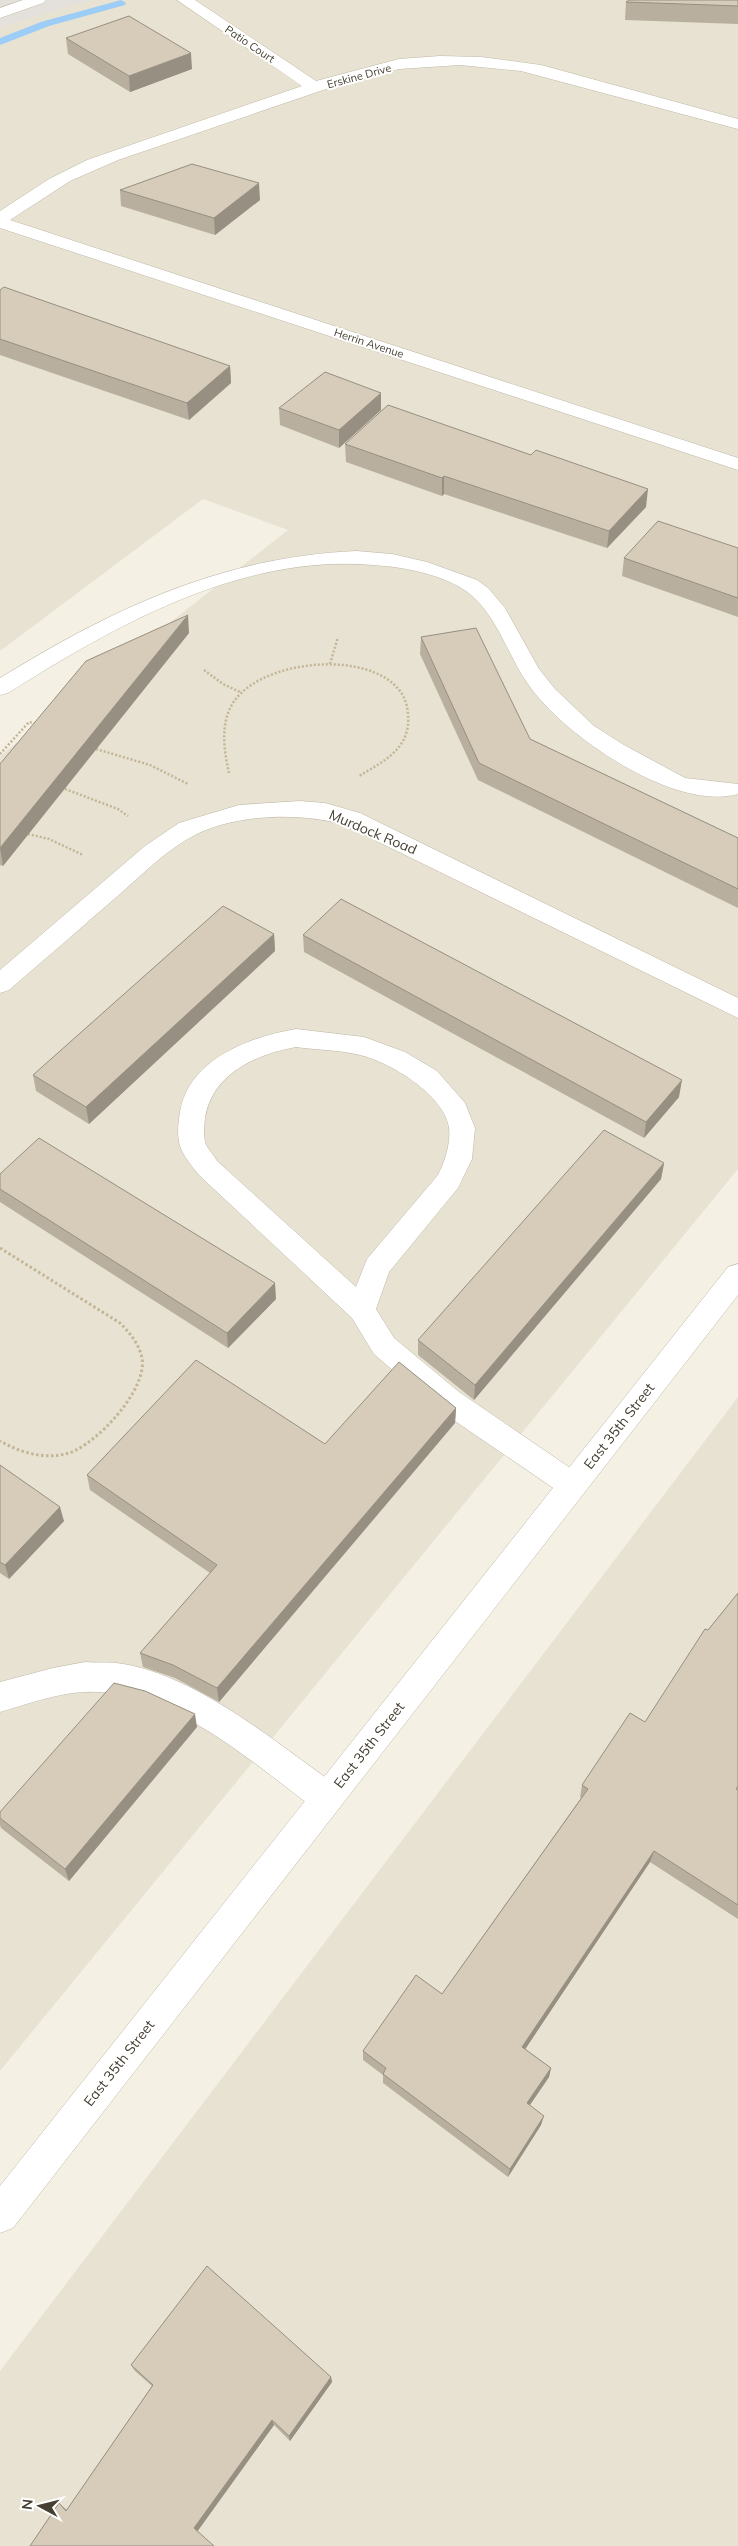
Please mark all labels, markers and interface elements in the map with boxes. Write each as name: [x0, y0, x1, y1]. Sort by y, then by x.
street label: Patio Court: [222, 22, 278, 66]
street label: Erskine Drive: [325, 61, 393, 91]
street label: Herrin Avenue: [332, 325, 406, 361]
street label: Murdock Road: [326, 805, 420, 859]
street label: East 35th Street: [580, 1379, 658, 1473]
street label: East 35th Street: [330, 1698, 408, 1792]
street label: East 35th Street: [80, 2016, 158, 2110]
north arrow: [15, 2481, 65, 2531]
text: N: [18, 2498, 37, 2511]

